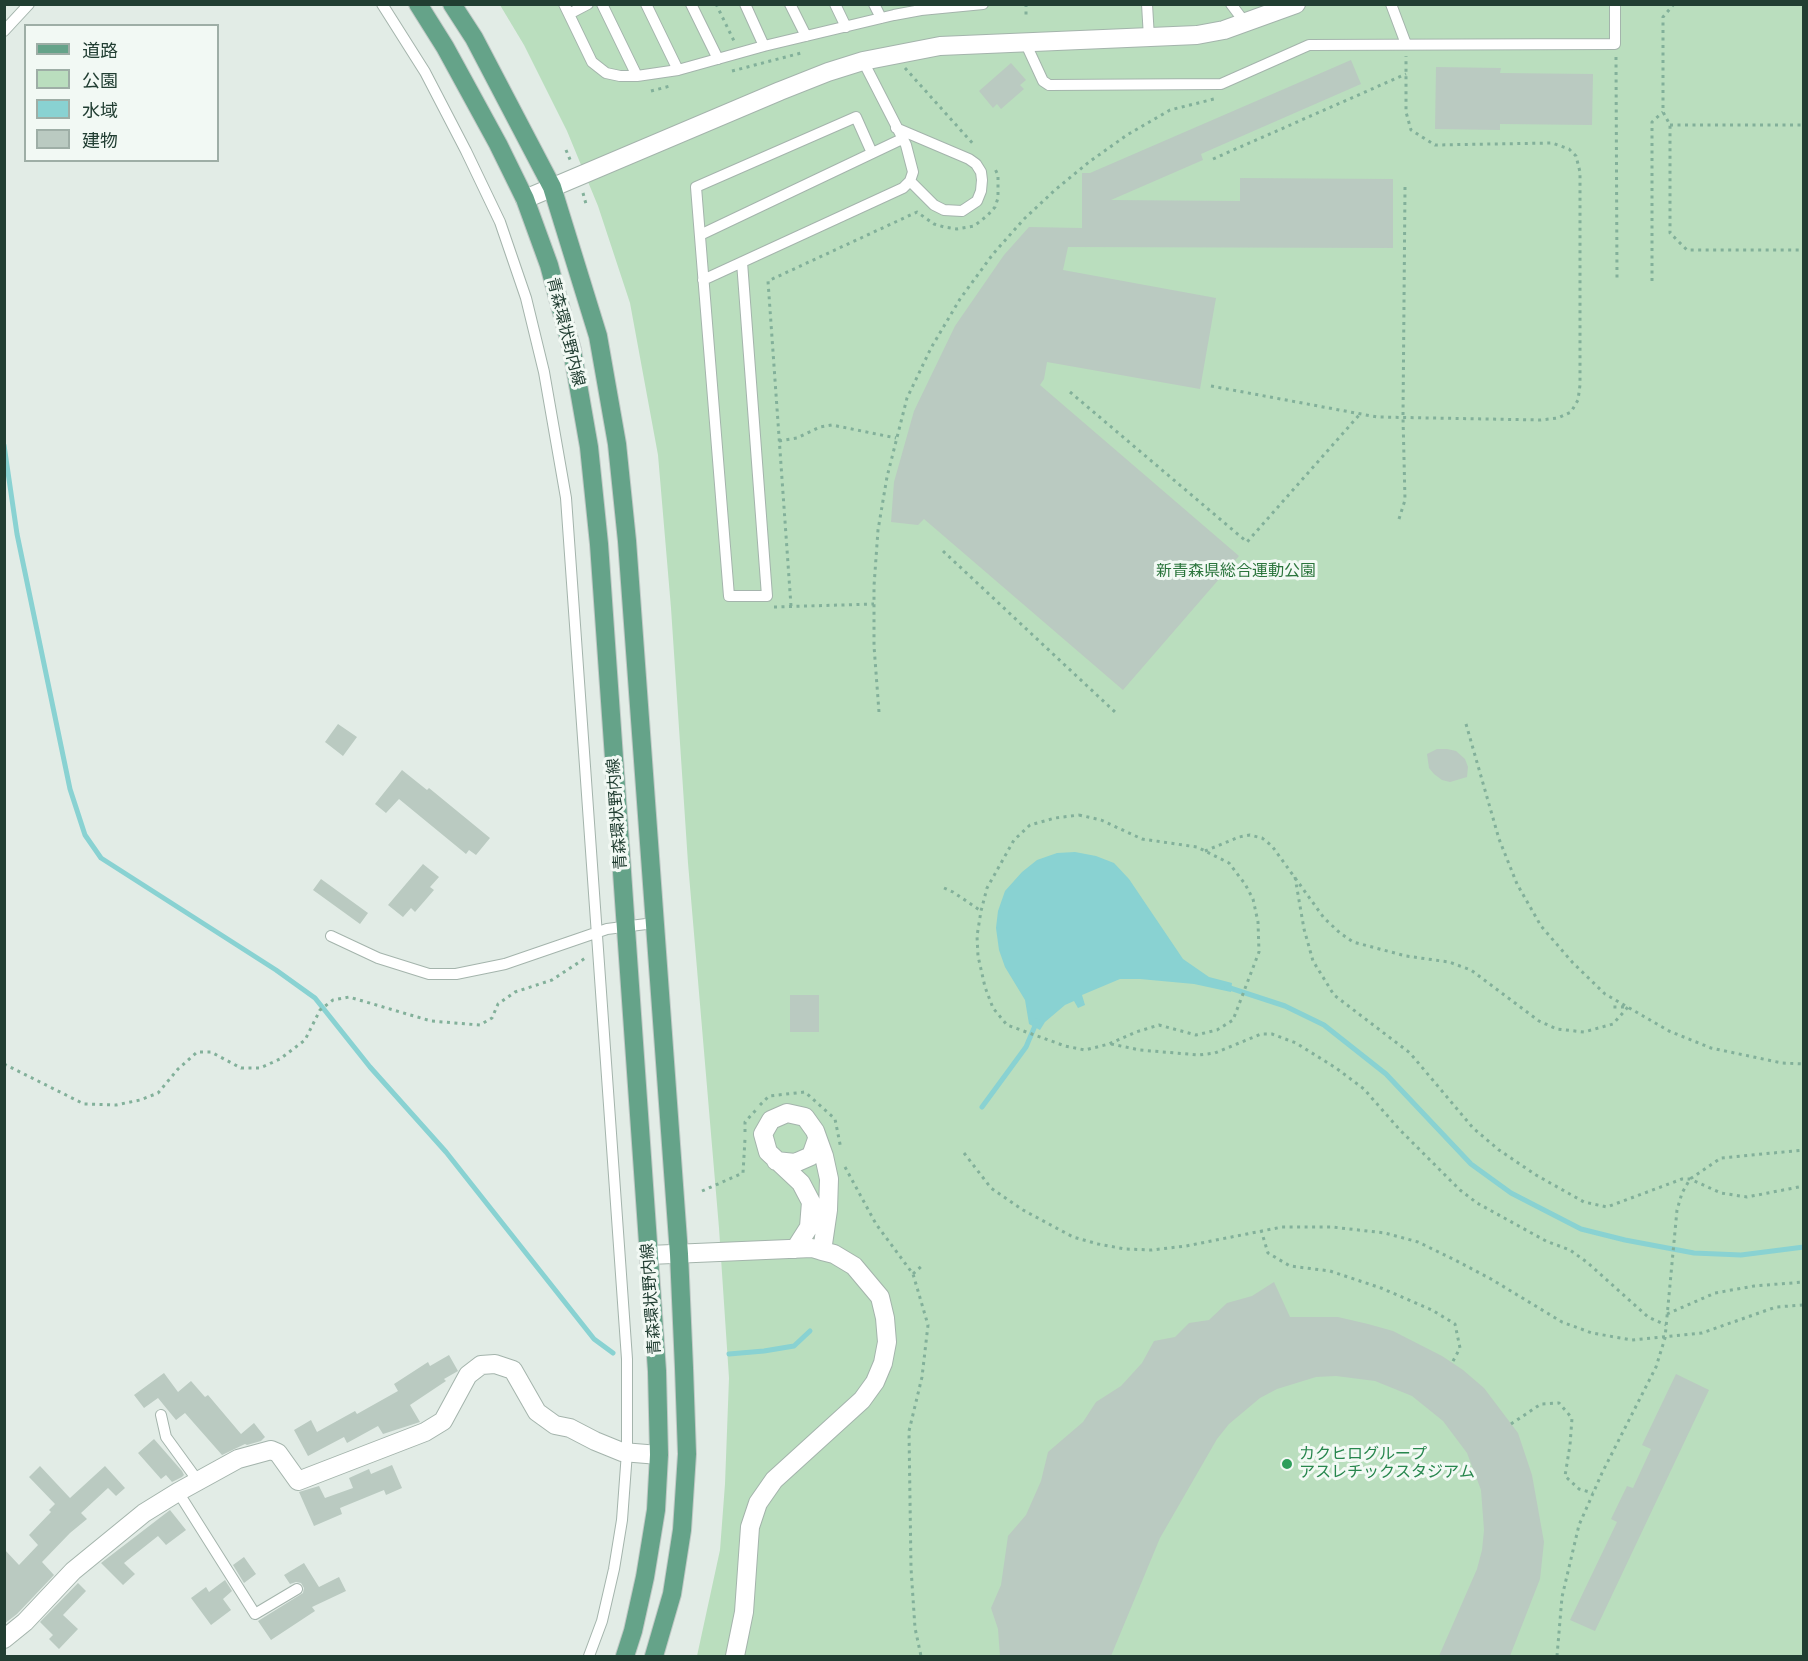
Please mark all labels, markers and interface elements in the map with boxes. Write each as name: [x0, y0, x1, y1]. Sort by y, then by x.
legend: [24, 24, 219, 162]
text: 道路: [82, 40, 118, 61]
text: 公園: [82, 70, 118, 91]
text: 水域: [82, 100, 118, 121]
text: 建物: [82, 130, 118, 151]
street label: 青森環状野内線: [542, 275, 588, 389]
park label: 新青森県総合運動公園: [1156, 562, 1316, 582]
street label: 青森環状野内線: [605, 757, 631, 871]
street label: 青森環状野内線: [639, 1242, 665, 1356]
place label: カクヒログループ アスレチックスタジアム: [1299, 1445, 1475, 1483]
marker: カクヒログループ アスレチックスタジアム: [1280, 1457, 1294, 1471]

